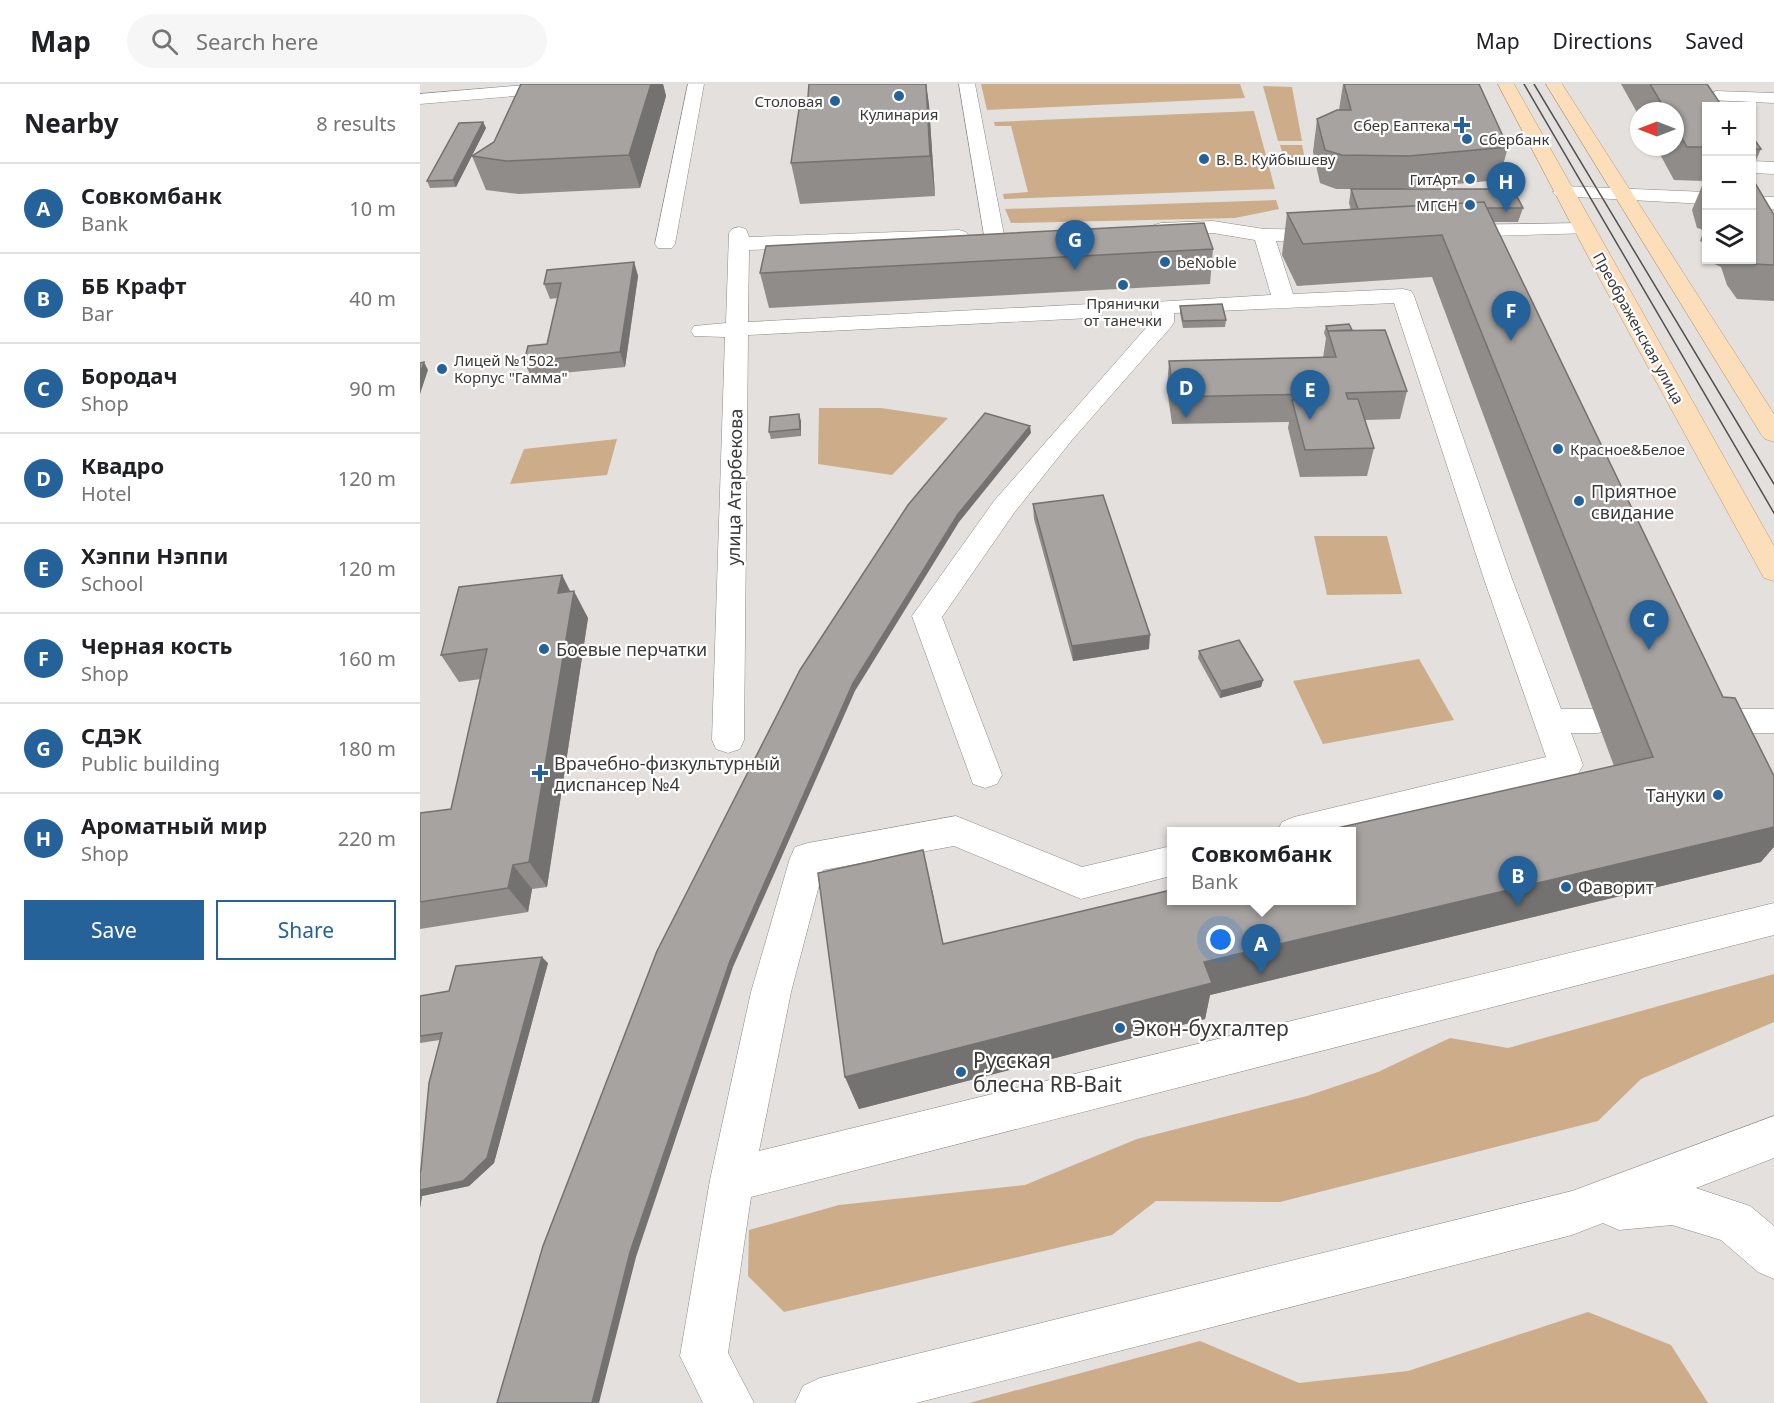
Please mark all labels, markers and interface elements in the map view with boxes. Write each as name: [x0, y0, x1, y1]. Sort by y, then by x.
search box: [127, 14, 547, 68]
text: Map: [30, 22, 91, 60]
icon: search: [148, 25, 181, 58]
text: Search here: [196, 26, 318, 56]
text: Map: [1476, 27, 1520, 55]
text: Directions: [1553, 27, 1652, 55]
text: Saved: [1685, 27, 1744, 55]
marker: Кулинария: [892, 89, 906, 103]
place label: Столовая: [754, 91, 823, 111]
marker: Столовая: [828, 94, 842, 108]
north arrow: [1630, 102, 1684, 156]
map controls: [1702, 102, 1756, 264]
button: +: [1702, 102, 1756, 156]
place label: Кулинария: [860, 104, 938, 124]
text: Nearby: [24, 105, 119, 141]
text: 8 results: [316, 110, 396, 137]
place label: Сбер Еаптека: [1353, 115, 1450, 135]
marker: Сбер Еаптека: [1455, 118, 1469, 132]
place label: Сбербанк: [1479, 129, 1549, 149]
marker: Сбербанк: [1460, 132, 1474, 146]
place label: В. В. Куйбышеву: [1216, 149, 1336, 169]
marker: В. В. Куйбышеву: [1197, 152, 1211, 166]
button: −: [1702, 156, 1756, 210]
pin: H: [1486, 162, 1526, 212]
place label: ГитАрт: [1409, 169, 1458, 189]
marker: ГитАрт: [1463, 172, 1477, 186]
text: Совкомбанк: [81, 180, 222, 210]
text: A: [37, 195, 50, 222]
text: 10 m: [349, 195, 396, 222]
place label: МГСН: [1416, 195, 1458, 215]
marker: МГСН: [1463, 198, 1477, 212]
text: Bank: [81, 210, 128, 237]
button: layers: [1702, 210, 1756, 264]
pin: G: [1056, 220, 1094, 270]
street label: Преображенская улица: [1589, 249, 1689, 407]
place label: beNoble: [1177, 252, 1237, 272]
marker: beNoble: [1158, 255, 1172, 269]
text: ББ Крафт: [81, 270, 186, 300]
marker: Прянички от танечки: [1116, 278, 1130, 292]
text: B: [37, 285, 50, 312]
text: 40 m: [349, 285, 396, 312]
pin: F: [1492, 292, 1530, 341]
place label: Прянички от танечки: [1084, 293, 1162, 330]
text: Bar: [81, 300, 113, 327]
place label: Лицей №1502. Корпус "Гамма": [454, 350, 568, 387]
text: Бородач: [81, 360, 178, 390]
marker: Лицей №1502. Корпус "Гамма": [435, 362, 449, 376]
pin: D: [1166, 368, 1206, 418]
pin: E: [1290, 370, 1330, 420]
text: C: [37, 375, 50, 402]
text: 90 m: [349, 375, 396, 402]
text: Shop: [81, 390, 129, 417]
street label: улица Атарбекова: [721, 408, 747, 566]
place label: Красное&Белое: [1570, 439, 1685, 459]
marker: Красное&Белое: [1551, 442, 1565, 456]
text: Квадро: [81, 450, 164, 480]
text: D: [36, 465, 51, 492]
text: 120 m: [338, 465, 396, 492]
place label: Приятное свидание: [1591, 479, 1677, 524]
text: Hotel: [81, 480, 132, 507]
marker: Приятное свидание: [1572, 494, 1586, 508]
text: Хэппи Нэппи: [81, 540, 228, 570]
text: E: [38, 555, 49, 582]
text: 120 m: [338, 555, 396, 582]
text: School: [81, 570, 143, 597]
pin: C: [1630, 600, 1668, 650]
text: Черная кость: [81, 630, 233, 660]
place label: Боевые перчатки: [556, 637, 707, 661]
marker: Боевые перчатки: [537, 642, 551, 656]
text: F: [38, 645, 49, 672]
text: 160 m: [338, 645, 396, 672]
text: Shop: [81, 660, 129, 687]
text: СДЭК: [81, 720, 142, 750]
text: G: [36, 735, 51, 762]
text: 180 m: [338, 735, 396, 762]
text: Public building: [81, 750, 220, 777]
place label: Врачебно-физкультурный диспансер №4: [554, 751, 780, 796]
marker: Врачебно-физкультурный диспансер №4: [531, 764, 549, 782]
place label: Тануки: [1646, 783, 1706, 807]
marker: Тануки: [1711, 788, 1725, 802]
text: Ароматный мир: [81, 810, 267, 840]
text: H: [36, 825, 51, 852]
text: 220 m: [338, 825, 396, 852]
popup: [1167, 827, 1356, 905]
text: Совкомбанк: [1191, 838, 1332, 868]
text: Shop: [81, 840, 129, 867]
pin: B: [1498, 856, 1538, 906]
text: Bank: [1191, 868, 1238, 895]
place label: Фаворит: [1578, 875, 1655, 899]
marker: Фаворит: [1559, 880, 1573, 894]
button: Save: [24, 900, 204, 960]
button: Share: [216, 900, 396, 960]
pin: A: [1242, 924, 1280, 974]
your location: [1206, 925, 1235, 954]
place label: Экон-бухгалтер: [1132, 1014, 1289, 1042]
marker: Экон-бухгалтер: [1113, 1021, 1127, 1035]
place label: Русская блесна RB-Bait: [973, 1046, 1122, 1098]
marker: Русская блесна RB-Bait: [954, 1065, 968, 1079]

